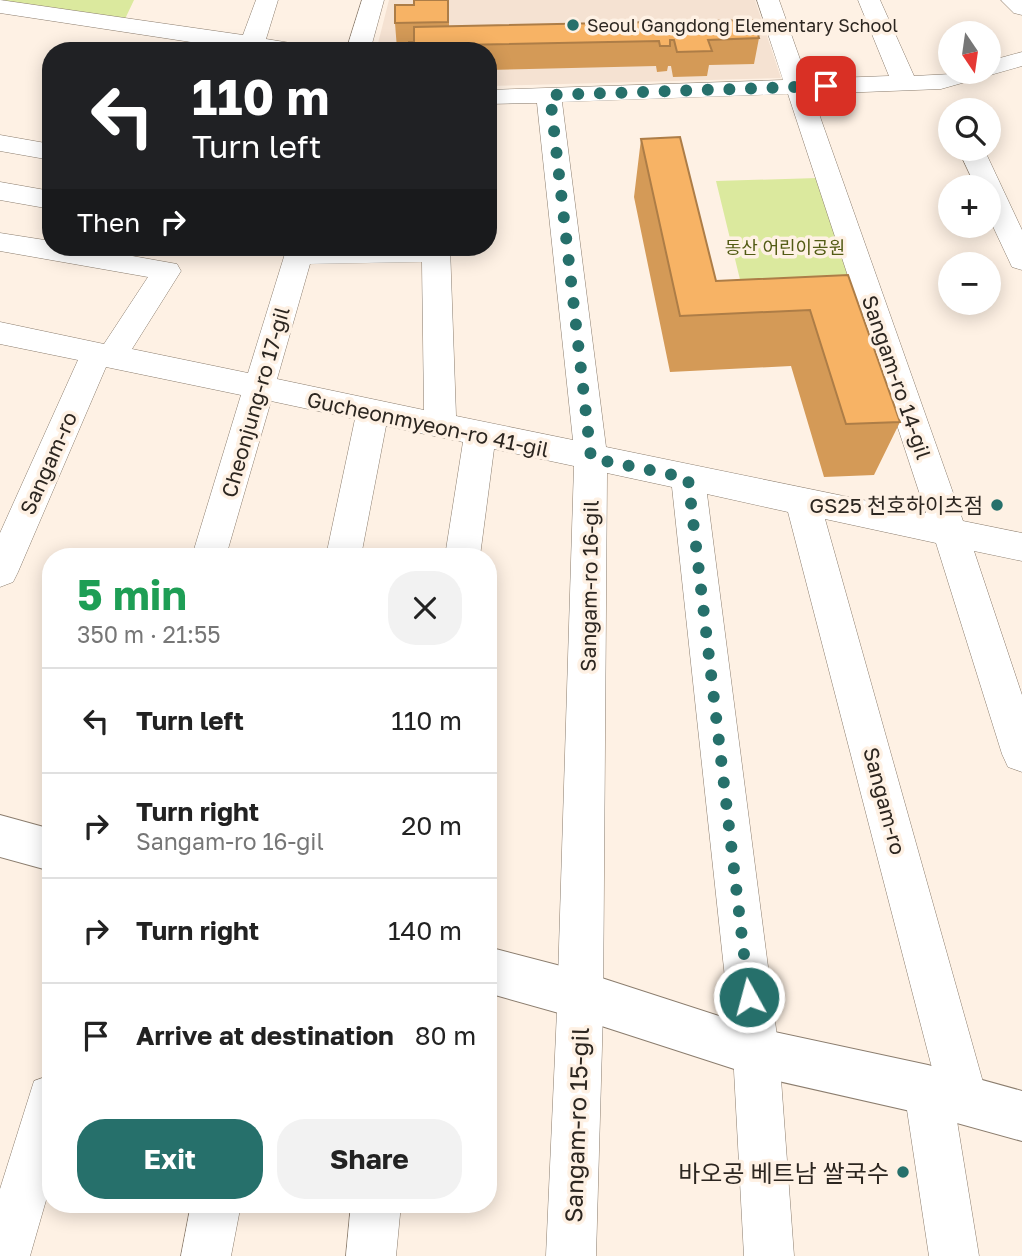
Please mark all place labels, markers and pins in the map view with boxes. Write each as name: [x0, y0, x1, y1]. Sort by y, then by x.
place label: Seoul Gangdong Elementary School: [587, 14, 898, 36]
marker: Seoul Gangdong Elementary School: [565, 17, 581, 33]
pin: [796, 56, 856, 116]
place label: GS25 천호하이츠점: [809, 492, 983, 518]
marker: GS25 천호하이츠점: [989, 497, 1005, 513]
place label: 바오공 베트남 쌀국수: [678, 1158, 889, 1187]
marker: 바오공 베트남 쌀국수: [895, 1164, 911, 1180]

